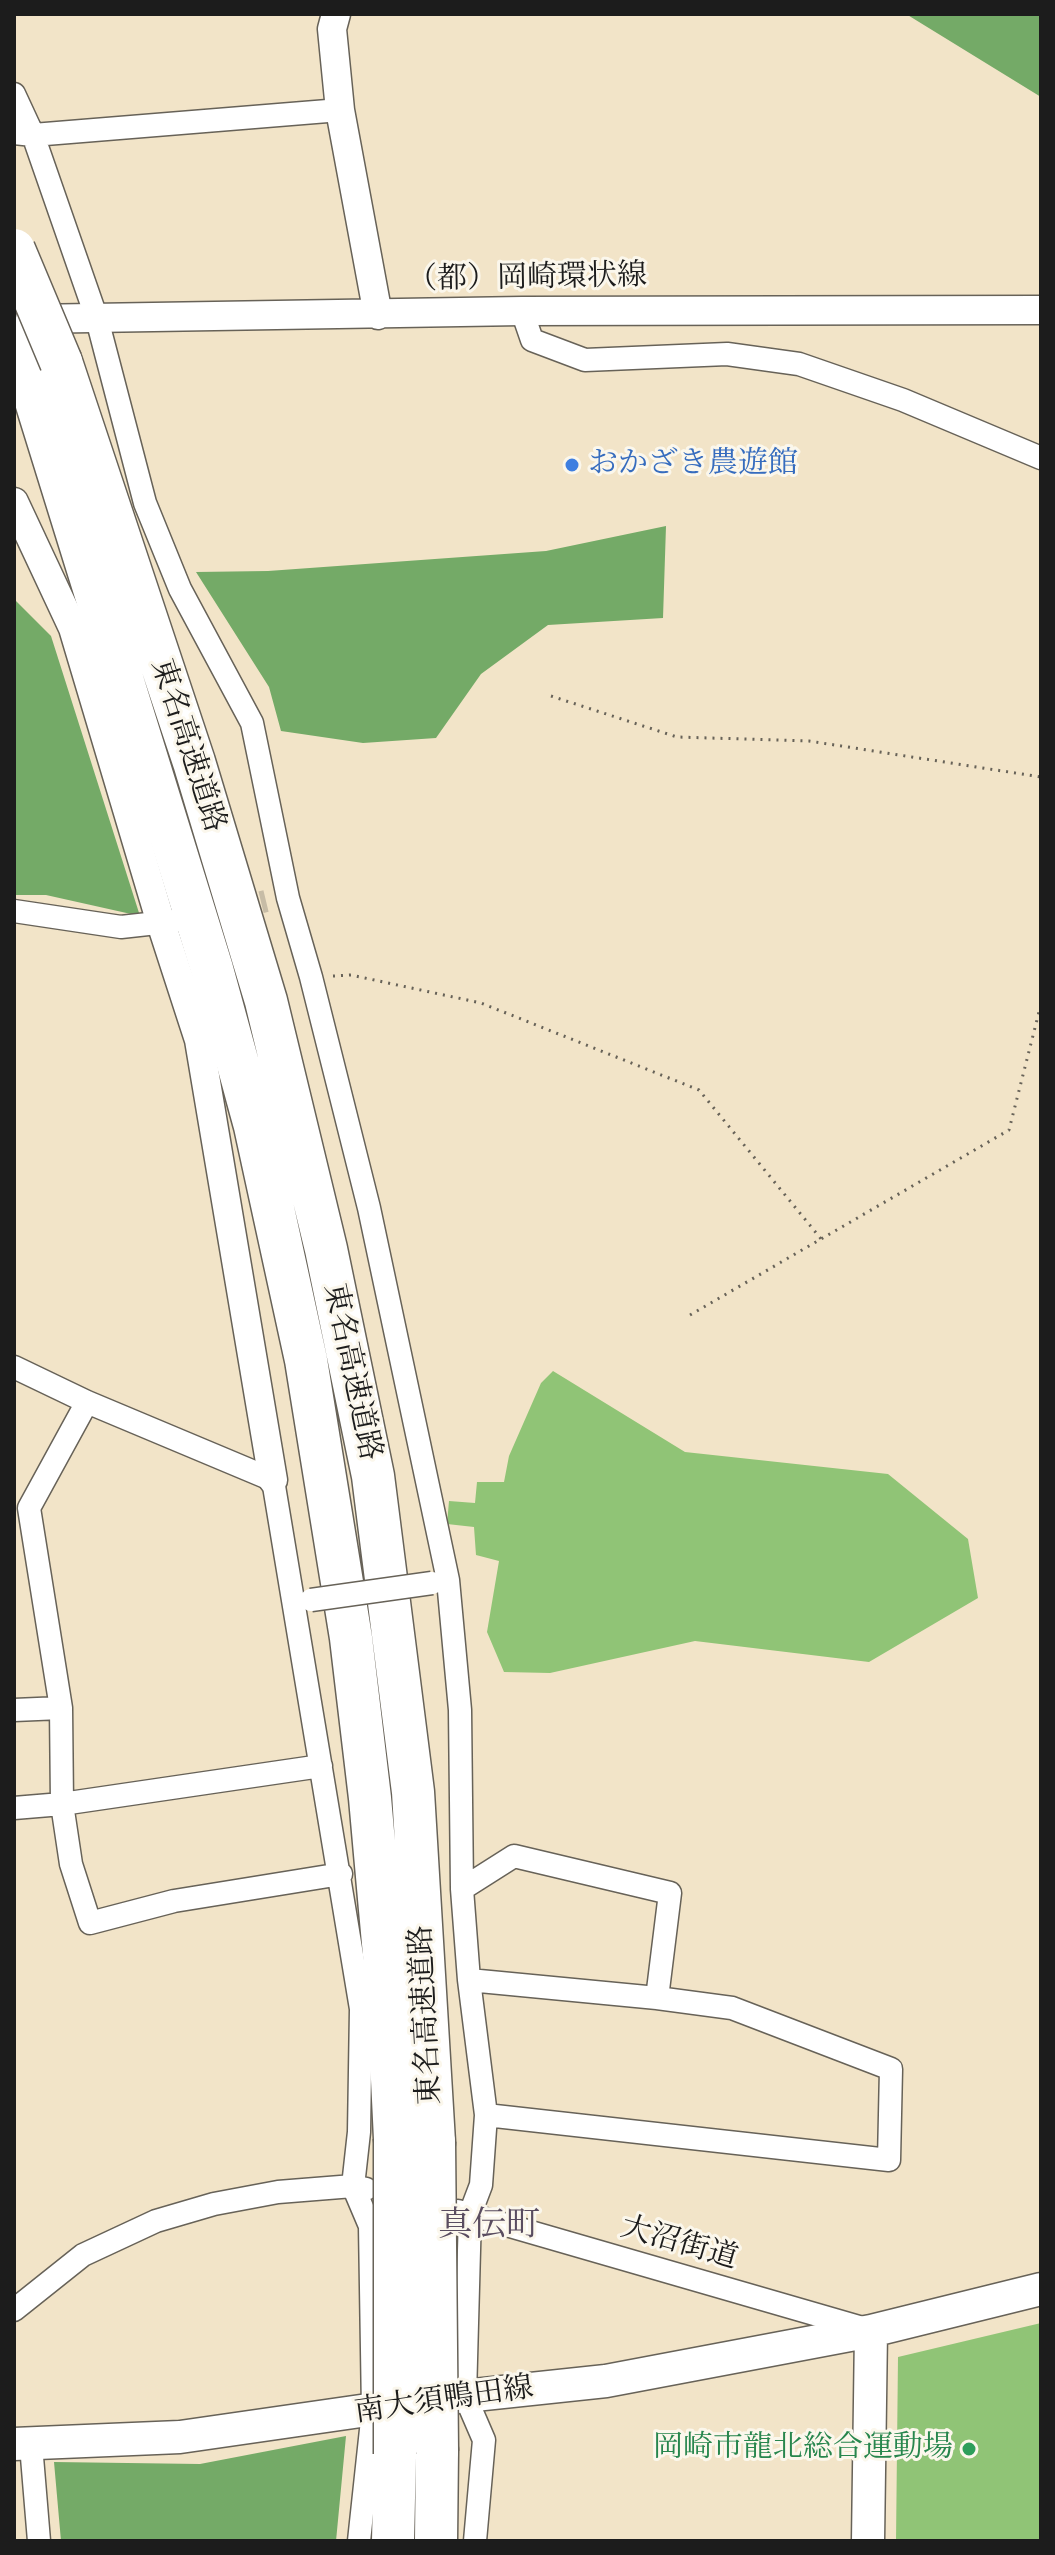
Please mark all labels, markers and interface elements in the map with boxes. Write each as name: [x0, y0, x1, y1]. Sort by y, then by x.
street label: （都）岡崎環状線: [407, 259, 647, 299]
place label: おかざき農遊館: [588, 447, 798, 483]
marker: おかざき農遊館: [563, 456, 581, 474]
street label: 東名高速道路: [142, 655, 232, 837]
street label: 東名高速道路: [315, 1280, 387, 1464]
street label: 東名高速道路: [404, 1924, 450, 2106]
district label: 真伝町: [438, 2207, 540, 2247]
street label: 大沼街道: [616, 2210, 742, 2278]
street label: 南大須鴨田線: [352, 2371, 536, 2431]
place label: 岡崎市龍北総合運動場: [653, 2431, 953, 2467]
marker: 岡崎市龍北総合運動場: [960, 2440, 978, 2458]

